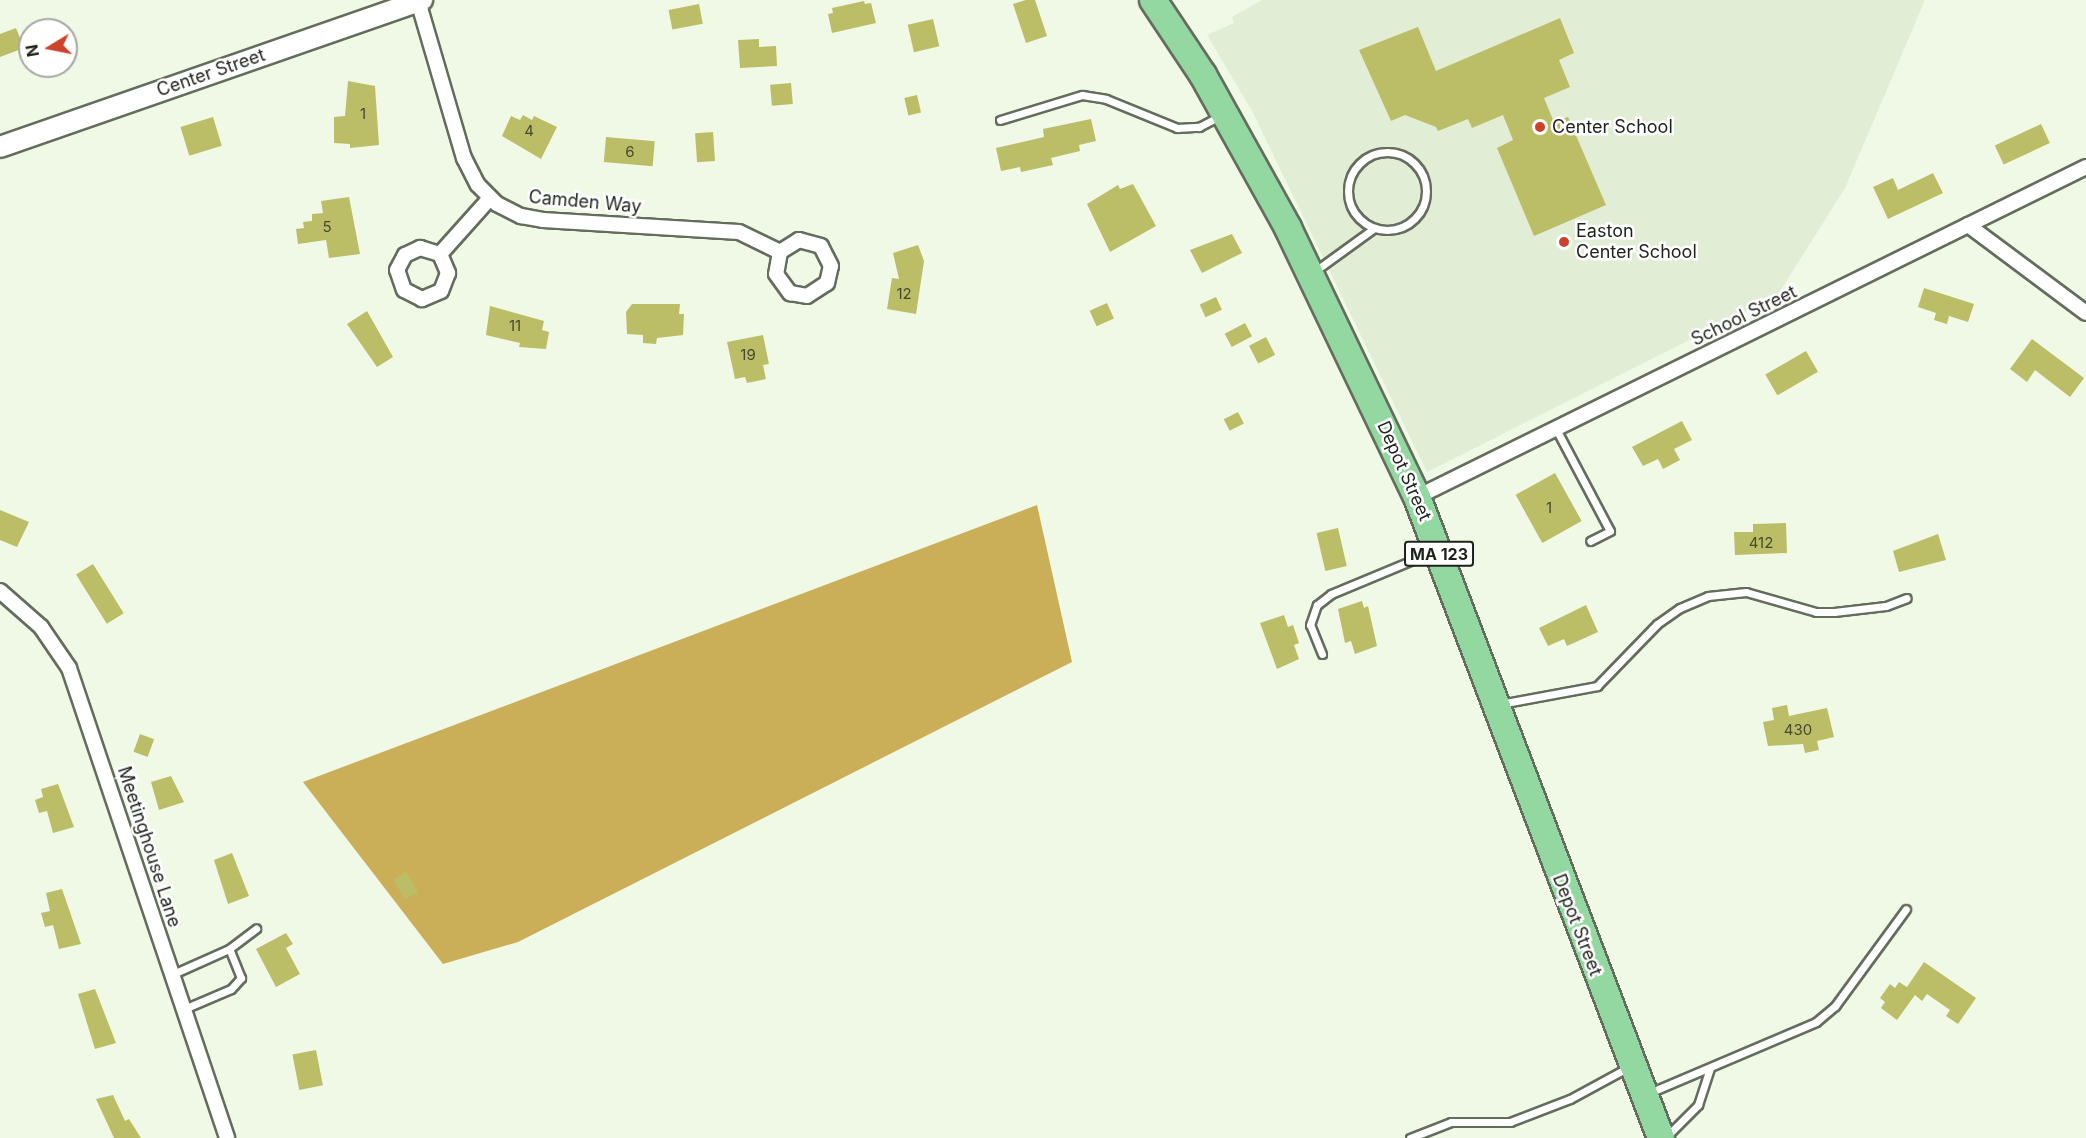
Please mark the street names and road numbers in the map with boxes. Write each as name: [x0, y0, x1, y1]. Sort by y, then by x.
street label: Center Street: [154, 44, 268, 102]
street label: Camden Way: [528, 186, 642, 218]
street label: School Street: [1688, 281, 1800, 351]
street label: Depot Street: [1372, 418, 1436, 524]
road number: MA 123: [1403, 541, 1475, 567]
street label: Meetinghouse Lane: [113, 764, 185, 930]
street label: Depot Street: [1548, 871, 1606, 979]

